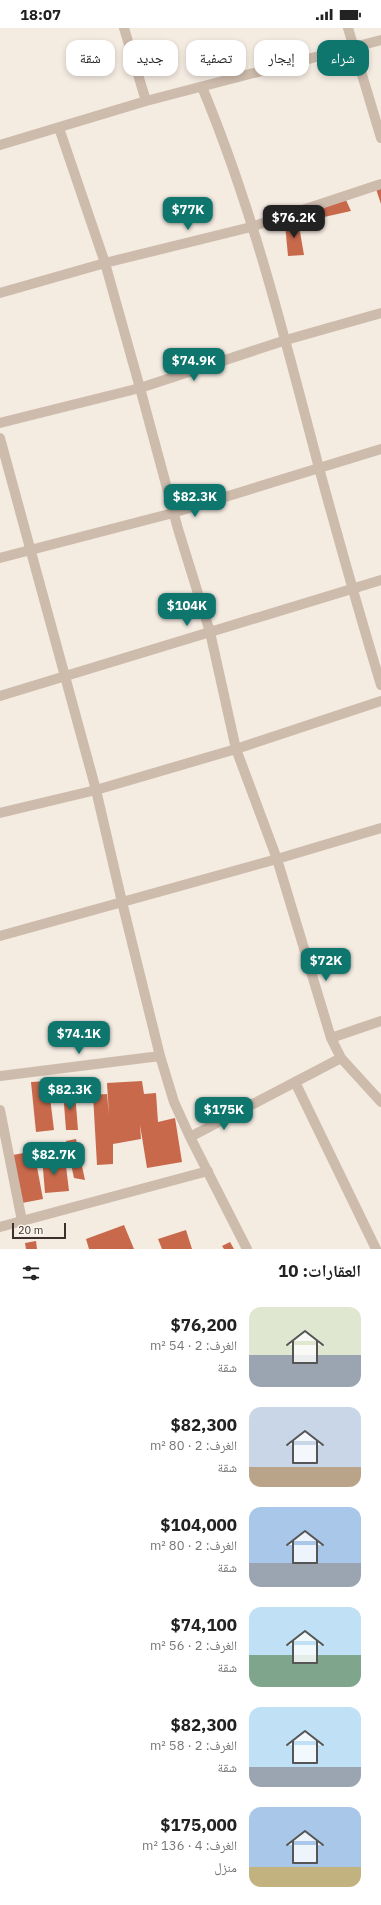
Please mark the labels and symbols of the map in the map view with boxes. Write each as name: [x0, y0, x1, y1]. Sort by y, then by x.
pin: $77K: [164, 197, 212, 231]
pin: $76.2K: [261, 205, 327, 239]
pin: $74.9K: [161, 348, 227, 382]
pin: $82.3K: [162, 484, 228, 518]
pin: $104K: [159, 593, 215, 627]
pin: $72K: [302, 948, 350, 982]
pin: $74.1K: [46, 1021, 112, 1055]
pin: $82.3K: [37, 1077, 103, 1111]
pin: $175K: [196, 1097, 252, 1131]
pin: $82.7K: [21, 1142, 87, 1176]
scale bar: [12, 1221, 66, 1240]

